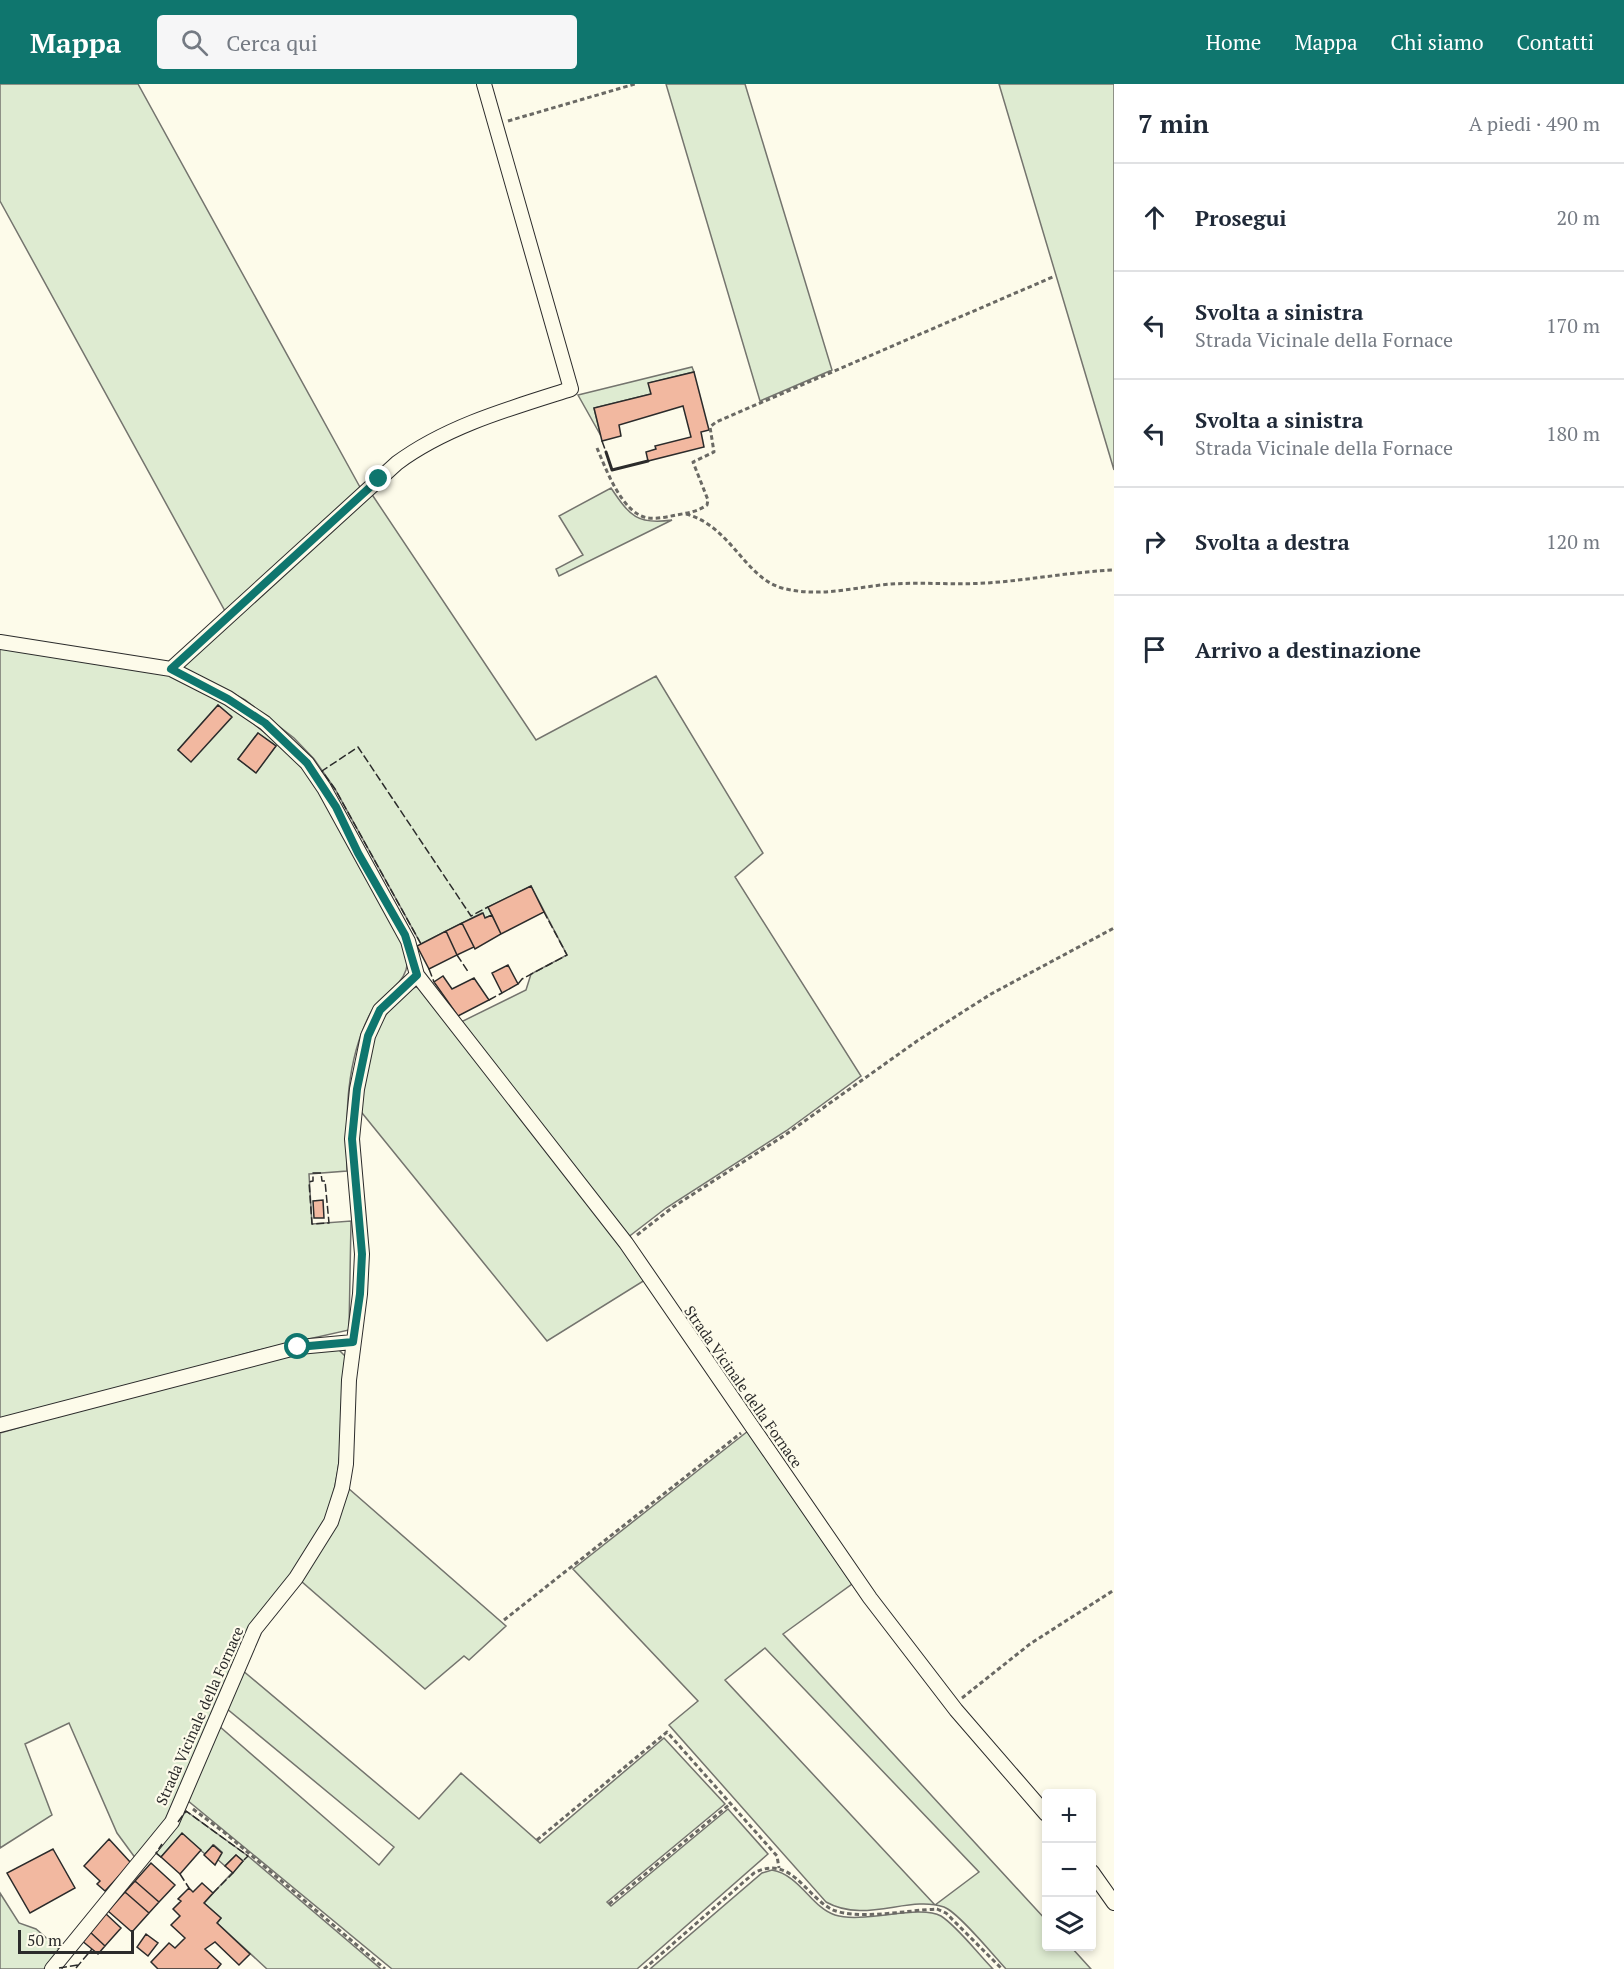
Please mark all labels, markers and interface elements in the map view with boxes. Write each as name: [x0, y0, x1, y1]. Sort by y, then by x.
search box: [157, 15, 577, 69]
text: Mappa: [30, 24, 121, 61]
icon: search: [178, 26, 211, 59]
text: Cerca qui: [226, 28, 318, 57]
text: Home: [1206, 28, 1261, 56]
text: Mappa: [1294, 28, 1358, 56]
text: Chi siamo: [1391, 28, 1484, 56]
text: Contatti: [1517, 28, 1594, 56]
text: 7 min: [1138, 106, 1209, 140]
text: A piedi · 490 m: [1469, 110, 1600, 137]
icon: ahead: [1138, 201, 1171, 234]
text: Prosegui: [1195, 203, 1287, 232]
text: 20 m: [1557, 204, 1600, 231]
text: Svolta a sinistra: [1195, 297, 1364, 326]
icon: left: [1138, 309, 1171, 342]
text: 170 m: [1546, 312, 1600, 339]
text: Strada Vicinale della Fornace: [1195, 326, 1453, 353]
text: Svolta a sinistra: [1195, 405, 1364, 434]
icon: left: [1138, 417, 1171, 450]
text: 180 m: [1546, 420, 1600, 447]
text: Strada Vicinale della Fornace: [1195, 434, 1453, 461]
route end: [365, 465, 391, 491]
icon: right: [1138, 525, 1171, 558]
text: Svolta a destra: [1195, 527, 1350, 556]
text: 120 m: [1546, 528, 1600, 555]
icon: arrive: [1138, 633, 1171, 666]
text: Arrivo a destinazione: [1195, 635, 1421, 664]
street label: Strada Vicinale della Fornace: [680, 1301, 808, 1471]
route start: [284, 1333, 310, 1359]
street label: Strada Vicinale della Fornace: [151, 1623, 248, 1808]
map controls: [1042, 1789, 1096, 1951]
button: +: [1042, 1789, 1096, 1843]
button: −: [1042, 1843, 1096, 1897]
button: layers: [1042, 1897, 1096, 1951]
scale bar: [18, 1927, 134, 1954]
text: 50 m: [27, 1929, 62, 1951]

